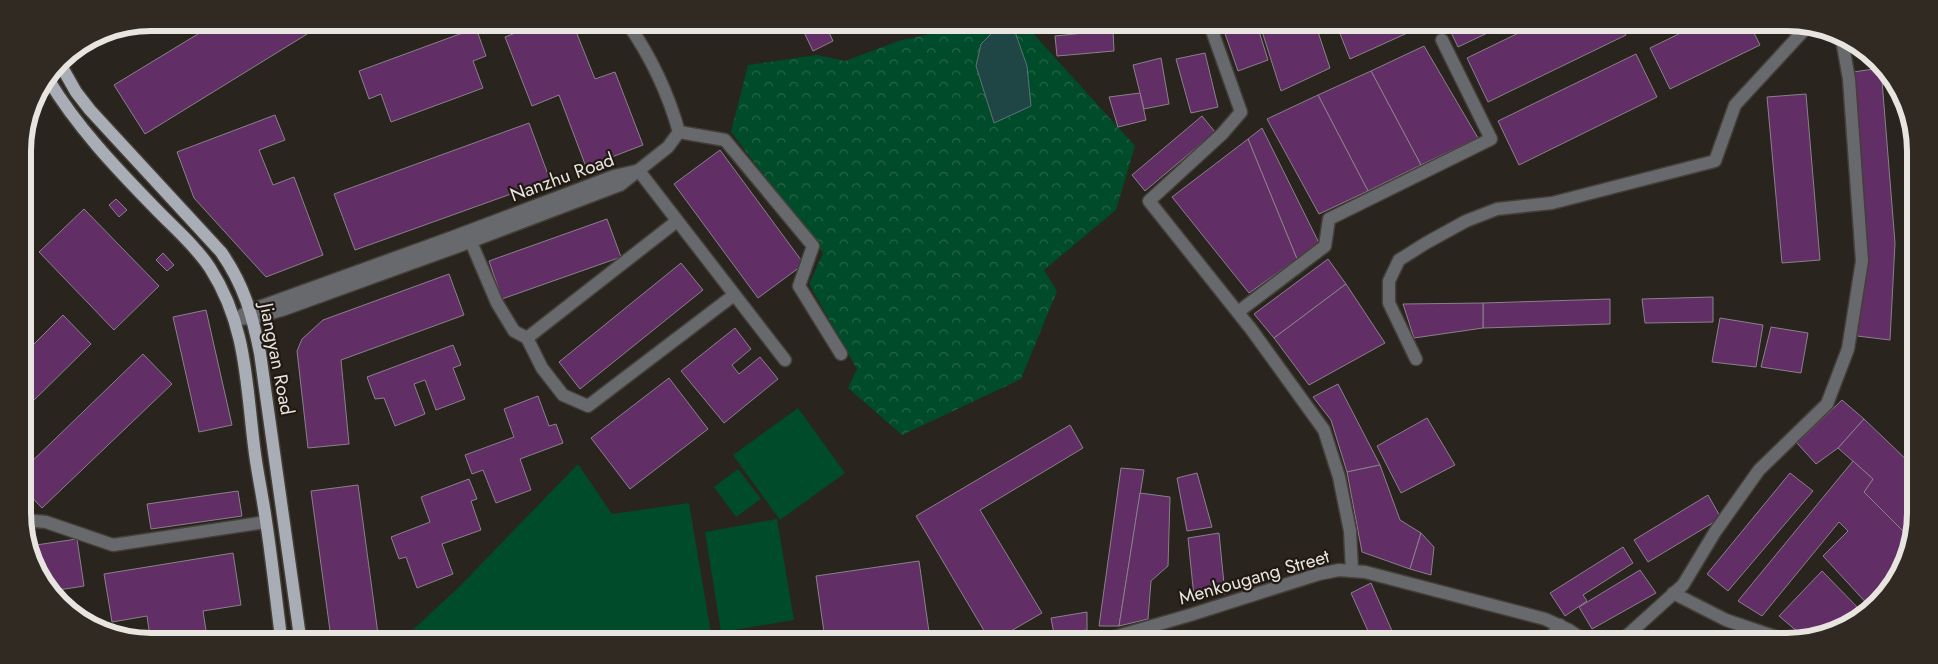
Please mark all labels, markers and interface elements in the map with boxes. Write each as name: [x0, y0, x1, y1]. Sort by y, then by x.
street label: Nanzhu Road: [506, 146, 618, 208]
street label: Jiangyan Road: [252, 298, 301, 417]
street label: Menkougang Street: [1176, 542, 1333, 611]

